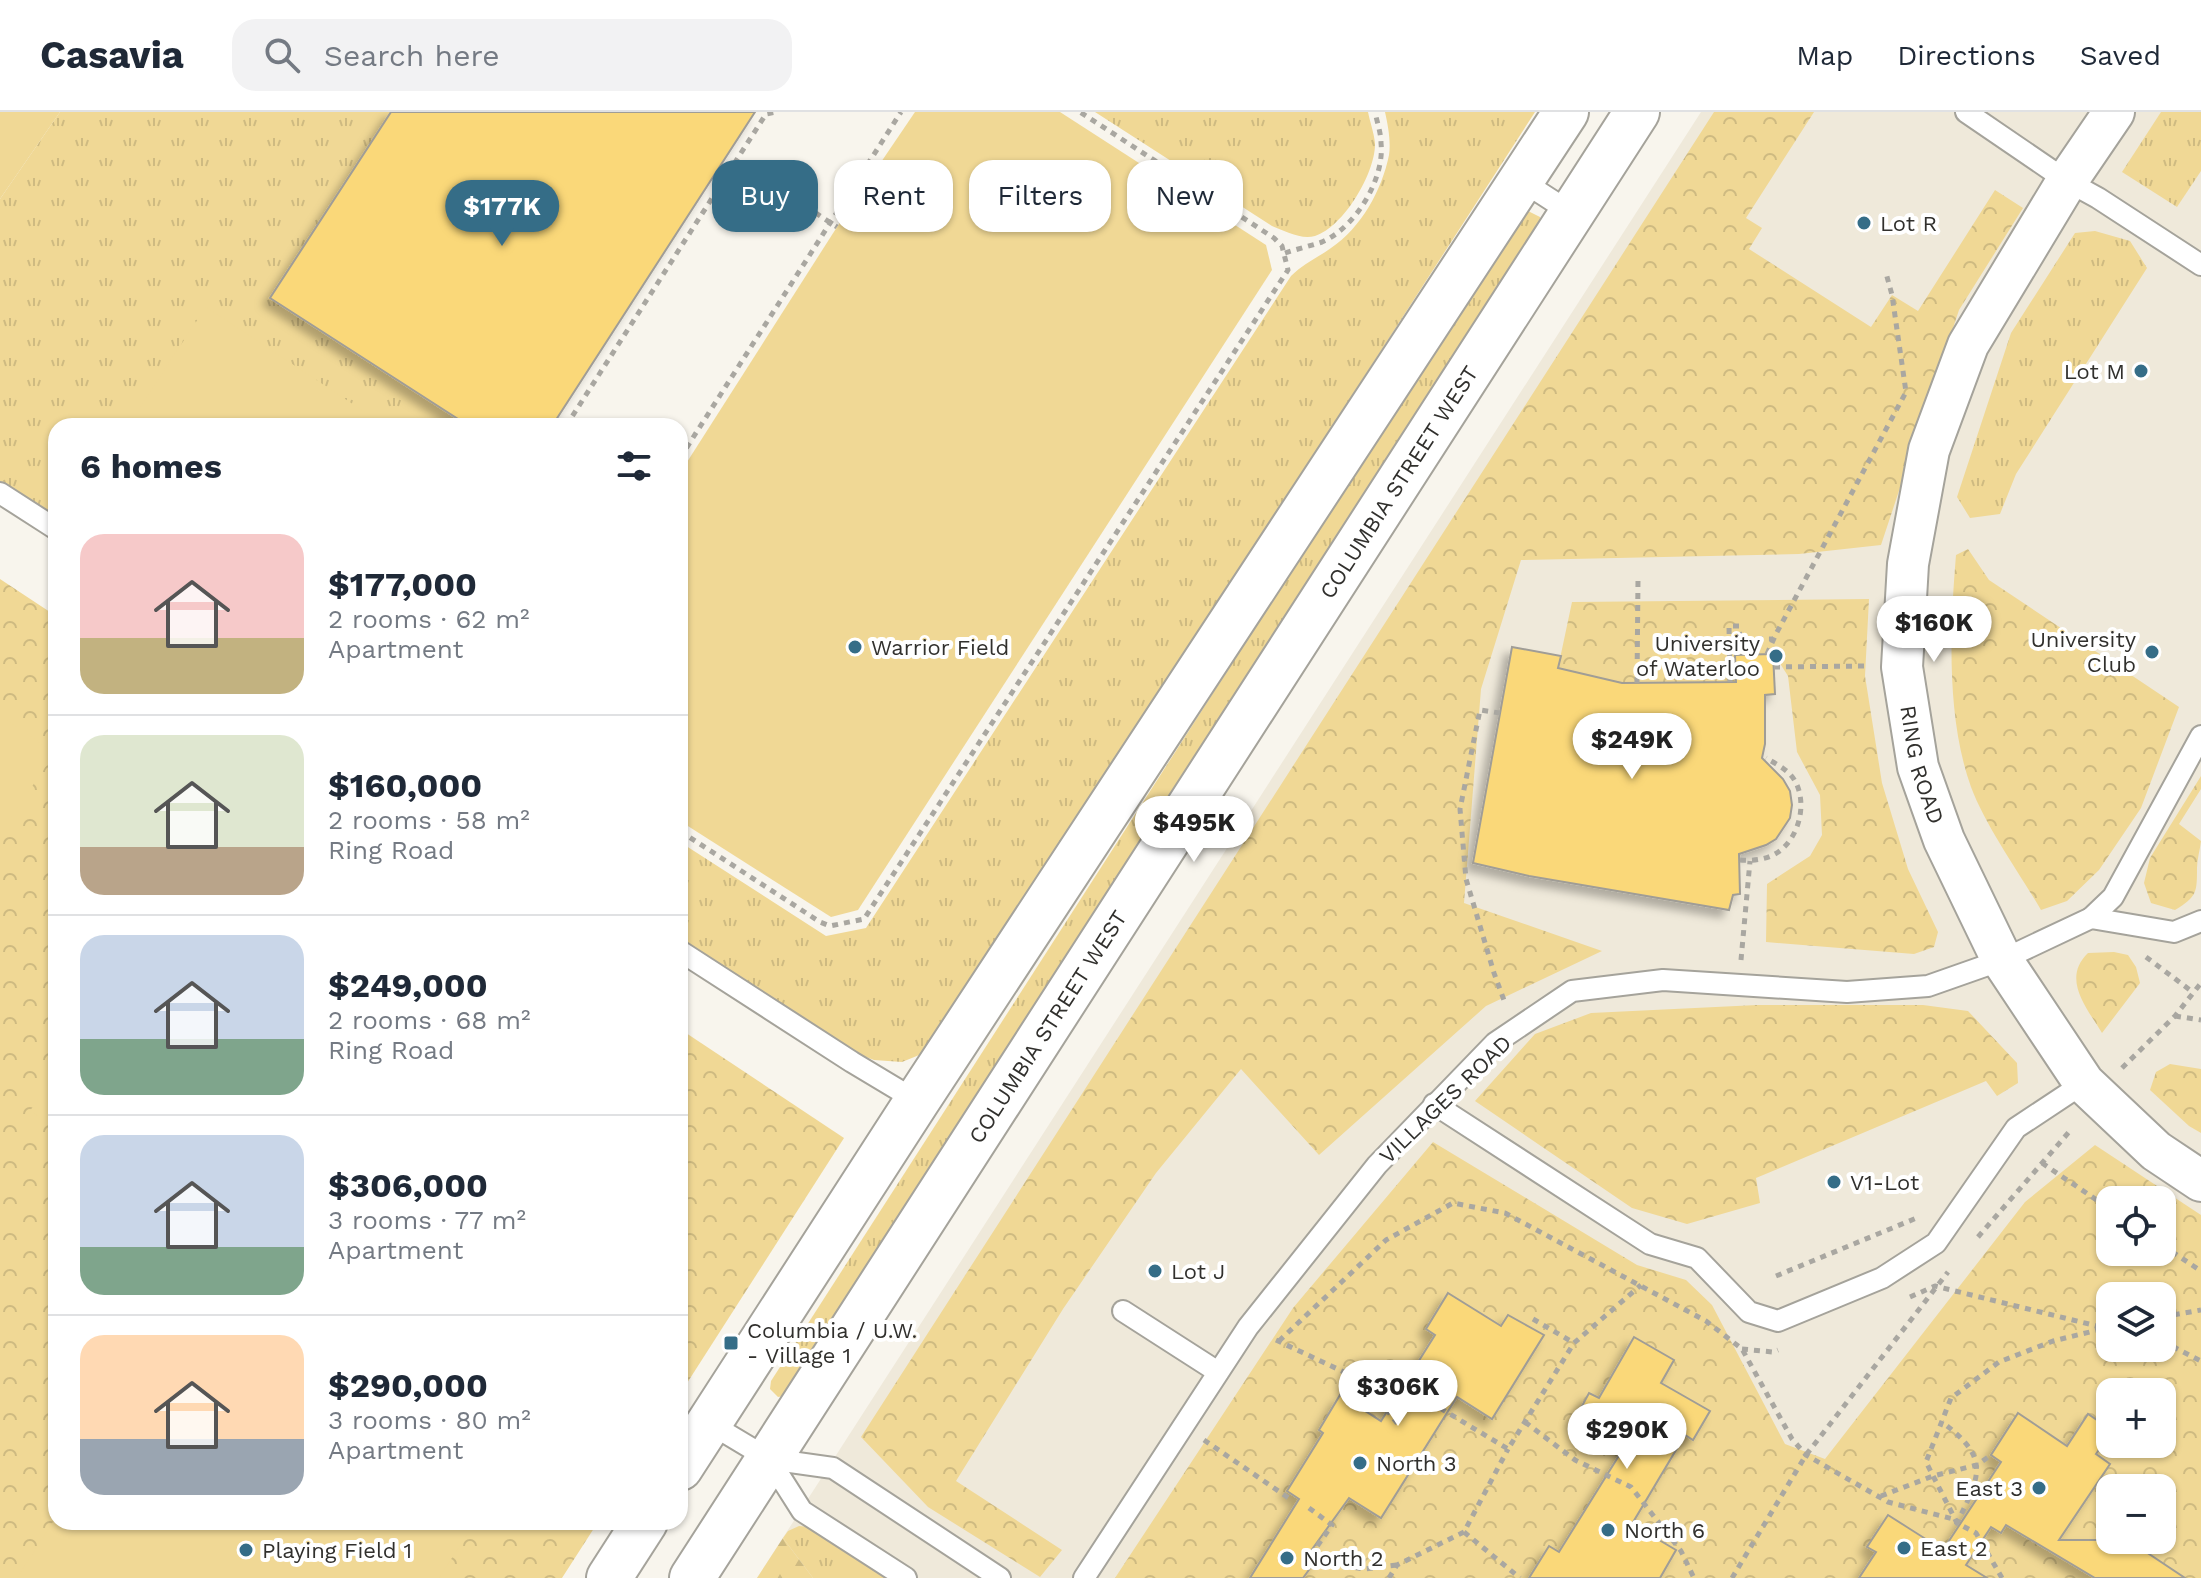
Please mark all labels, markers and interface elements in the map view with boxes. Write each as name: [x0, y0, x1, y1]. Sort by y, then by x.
search box: [232, 19, 792, 91]
text: Casavia: [40, 33, 184, 77]
icon: search: [260, 33, 304, 77]
text: Search here: [324, 38, 500, 73]
text: Map: [1796, 39, 1853, 72]
text: Directions: [1897, 39, 2036, 72]
text: Saved: [2080, 39, 2161, 72]
chip: Buy: [712, 160, 818, 232]
chip: Rent: [834, 160, 953, 232]
chip: Filters: [969, 160, 1111, 232]
chip: New: [1127, 160, 1243, 232]
pin: $177K: [446, 180, 558, 248]
text: $177K: [463, 191, 541, 221]
place label: Lot R: [1880, 211, 1937, 236]
marker: Lot R: [1855, 214, 1873, 232]
place label: Lot M: [2064, 359, 2125, 384]
street label: COLUMBIA STREET WEST: [1315, 361, 1483, 603]
marker: Lot M: [2132, 362, 2150, 380]
icon: filters: [612, 444, 656, 488]
text: 6 homes: [80, 446, 222, 486]
text: $177,000: [328, 564, 477, 604]
icon: home: [144, 566, 240, 662]
pin: $160K: [1878, 596, 1990, 664]
text: 2 rooms · 62 m²: [328, 604, 530, 634]
text: $160K: [1895, 607, 1973, 637]
place label: University Club: [2030, 627, 2137, 677]
place label: University of Waterloo: [1636, 631, 1761, 681]
text: Apartment: [328, 634, 464, 664]
place label: Warrior Field: [871, 635, 1009, 660]
marker: Warrior Field: [846, 638, 864, 656]
marker: University Club: [2143, 643, 2161, 661]
marker: University of Waterloo: [1767, 647, 1785, 665]
street label: RING ROAD: [1895, 704, 1949, 827]
pin: $249K: [1576, 713, 1688, 781]
text: $249K: [1591, 724, 1673, 754]
text: $160,000: [328, 765, 482, 805]
icon: home: [144, 767, 240, 863]
pin: $495K: [1138, 796, 1250, 864]
text: 2 rooms · 58 m²: [328, 805, 530, 835]
text: $495K: [1153, 807, 1235, 837]
text: Ring Road: [328, 835, 454, 865]
street label: COLUMBIA STREET WEST: [964, 906, 1132, 1148]
text: $249,000: [328, 965, 488, 1005]
icon: home: [144, 967, 240, 1063]
text: 2 rooms · 68 m²: [328, 1005, 530, 1035]
street label: VILLAGES ROAD: [1374, 1030, 1516, 1169]
text: Ring Road: [328, 1035, 454, 1065]
text: $306,000: [328, 1165, 488, 1205]
icon: home: [144, 1167, 240, 1263]
place label: V1-Lot: [1850, 1170, 1919, 1195]
marker: V1-Lot: [1825, 1173, 1843, 1191]
map controls: [2096, 1186, 2176, 1554]
button: locate: [2096, 1186, 2176, 1266]
text: 3 rooms · 77 m²: [328, 1205, 526, 1235]
text: Apartment: [328, 1235, 464, 1265]
place label: Lot J: [1171, 1259, 1225, 1284]
marker: Lot J: [1146, 1262, 1164, 1280]
button: layers: [2096, 1282, 2176, 1362]
place label: Columbia / U.W. - Village 1: [747, 1318, 917, 1368]
marker: Columbia / U.W. - Village 1: [722, 1334, 740, 1352]
pin: $306K: [1342, 1360, 1454, 1428]
text: $290,000: [328, 1365, 488, 1405]
icon: home: [144, 1367, 240, 1463]
text: $306K: [1357, 1371, 1439, 1401]
button: +: [2096, 1378, 2176, 1458]
pin: $290K: [1571, 1403, 1683, 1471]
text: 3 rooms · 80 m²: [328, 1405, 531, 1435]
text: $290K: [1586, 1414, 1668, 1444]
text: Apartment: [328, 1435, 464, 1465]
place label: North 3: [1376, 1451, 1457, 1476]
marker: North 3: [1351, 1454, 1369, 1472]
button: −: [2096, 1474, 2176, 1554]
place label: East 3: [1955, 1476, 2023, 1501]
marker: East 3: [2030, 1479, 2048, 1497]
place label: North 6: [1624, 1518, 1705, 1543]
marker: North 6: [1599, 1521, 1617, 1539]
place label: East 2: [1920, 1536, 1988, 1561]
place label: Playing Field 1: [262, 1538, 412, 1563]
marker: East 2: [1895, 1539, 1913, 1557]
marker: Playing Field 1: [237, 1541, 255, 1559]
place label: North 2: [1303, 1546, 1384, 1571]
marker: North 2: [1278, 1549, 1296, 1567]

